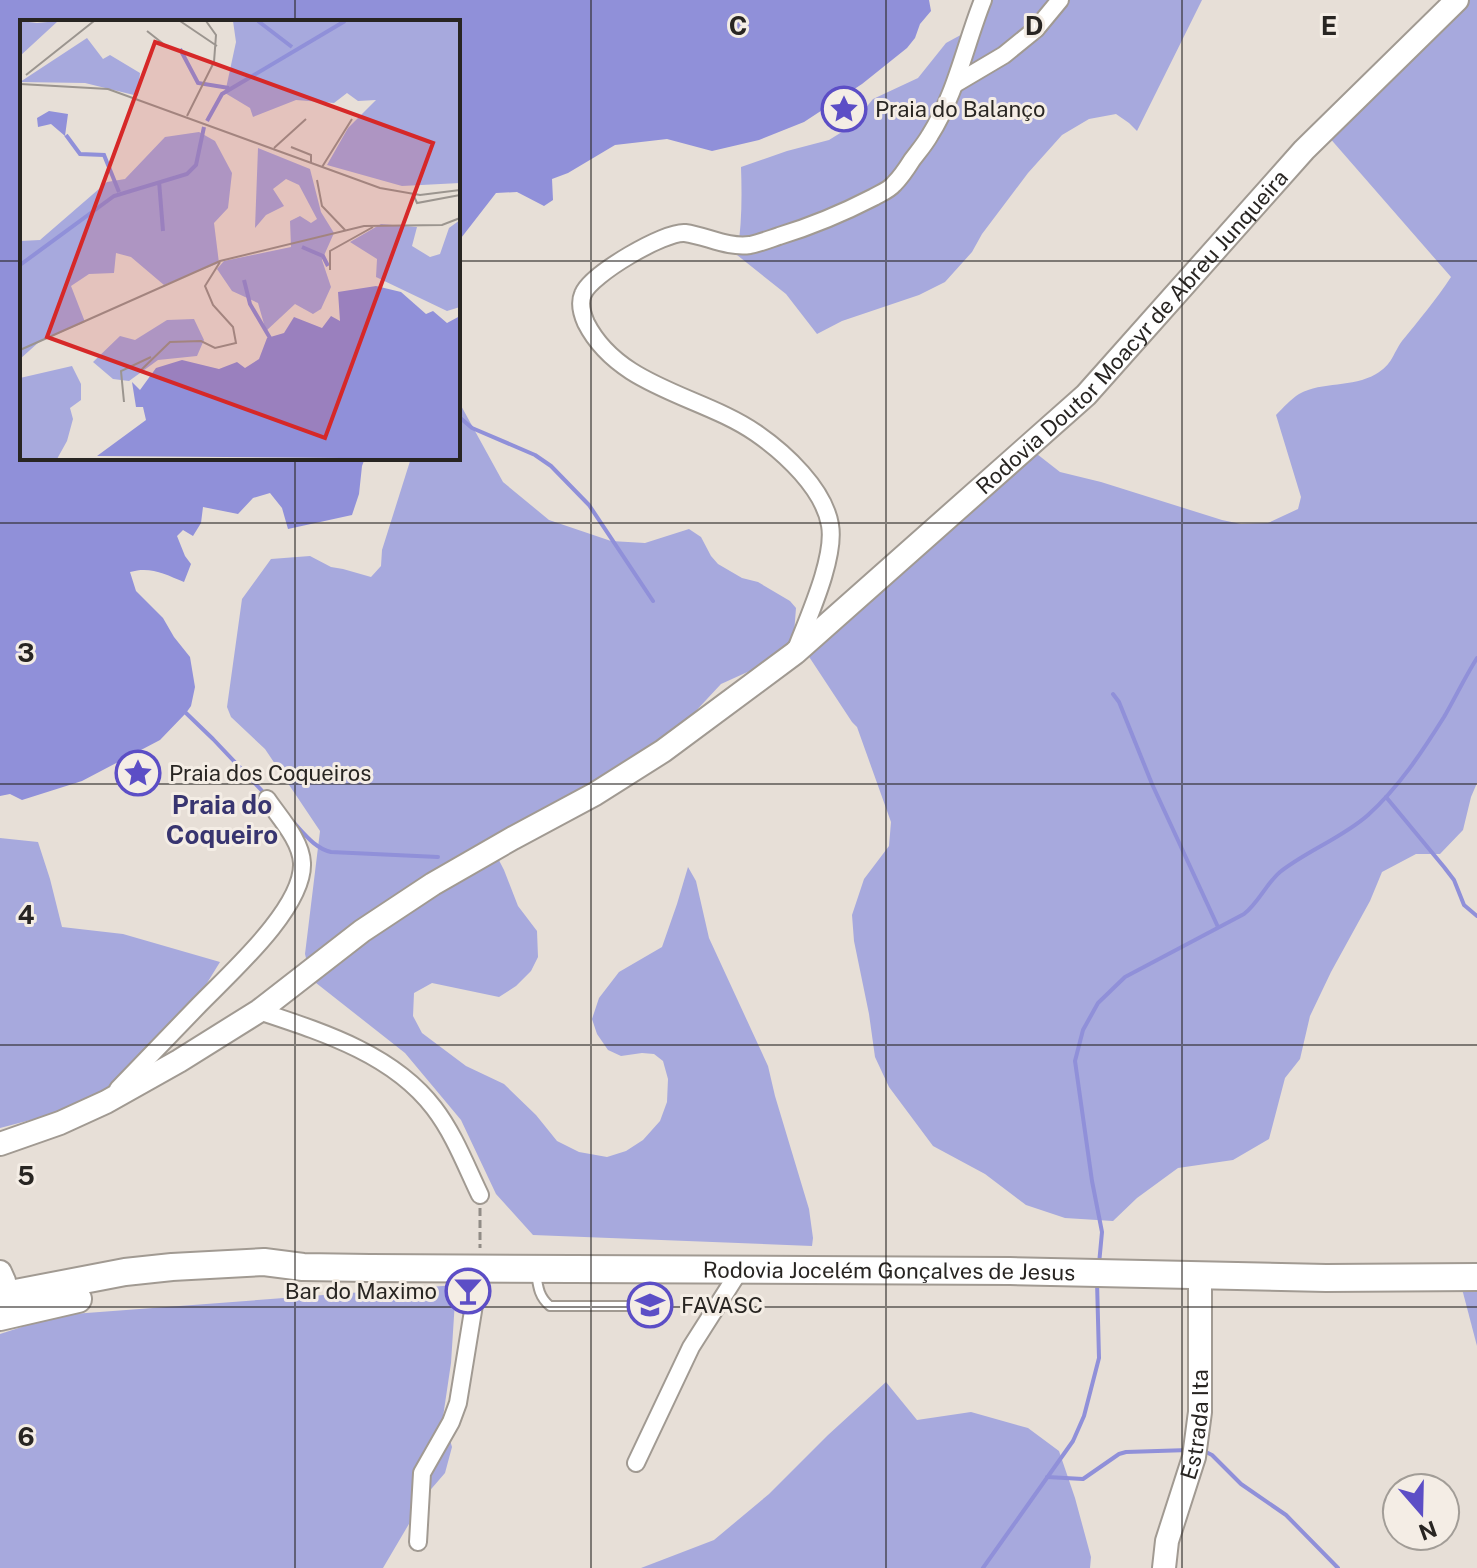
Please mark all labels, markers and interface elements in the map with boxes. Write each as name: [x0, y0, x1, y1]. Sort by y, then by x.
text: C: [729, 10, 747, 41]
text: D: [1025, 10, 1043, 41]
text: E: [1321, 10, 1337, 41]
inset map: [20, 20, 460, 460]
place icon: Praia do Balanço: [820, 85, 868, 133]
place label: Praia do Balanço: [875, 96, 1046, 122]
street label: Rodovia Doutor Moacyr de Abreu Junqueira: [971, 164, 1293, 499]
text: 3: [17, 637, 35, 668]
place icon: Praia dos Coqueiros: [114, 749, 162, 797]
place label: Praia dos Coqueiros: [169, 760, 371, 786]
district label: Praia do Coqueiro: [166, 789, 278, 850]
text: 4: [17, 899, 35, 930]
text: 5: [17, 1160, 35, 1191]
street label: Rodovia Jocelém Gonçalves de Jesus: [703, 1257, 1076, 1285]
bar icon: Bar do Maximo: [444, 1267, 492, 1315]
place label: Bar do Maximo: [285, 1278, 437, 1304]
school or university icon: FAVASC: [626, 1281, 674, 1329]
place label: FAVASC: [681, 1292, 763, 1318]
street label: Estrada Ita: [1175, 1369, 1213, 1483]
text: 6: [17, 1421, 35, 1452]
north arrow: [1381, 1472, 1461, 1552]
text: N: [1415, 1516, 1440, 1546]

